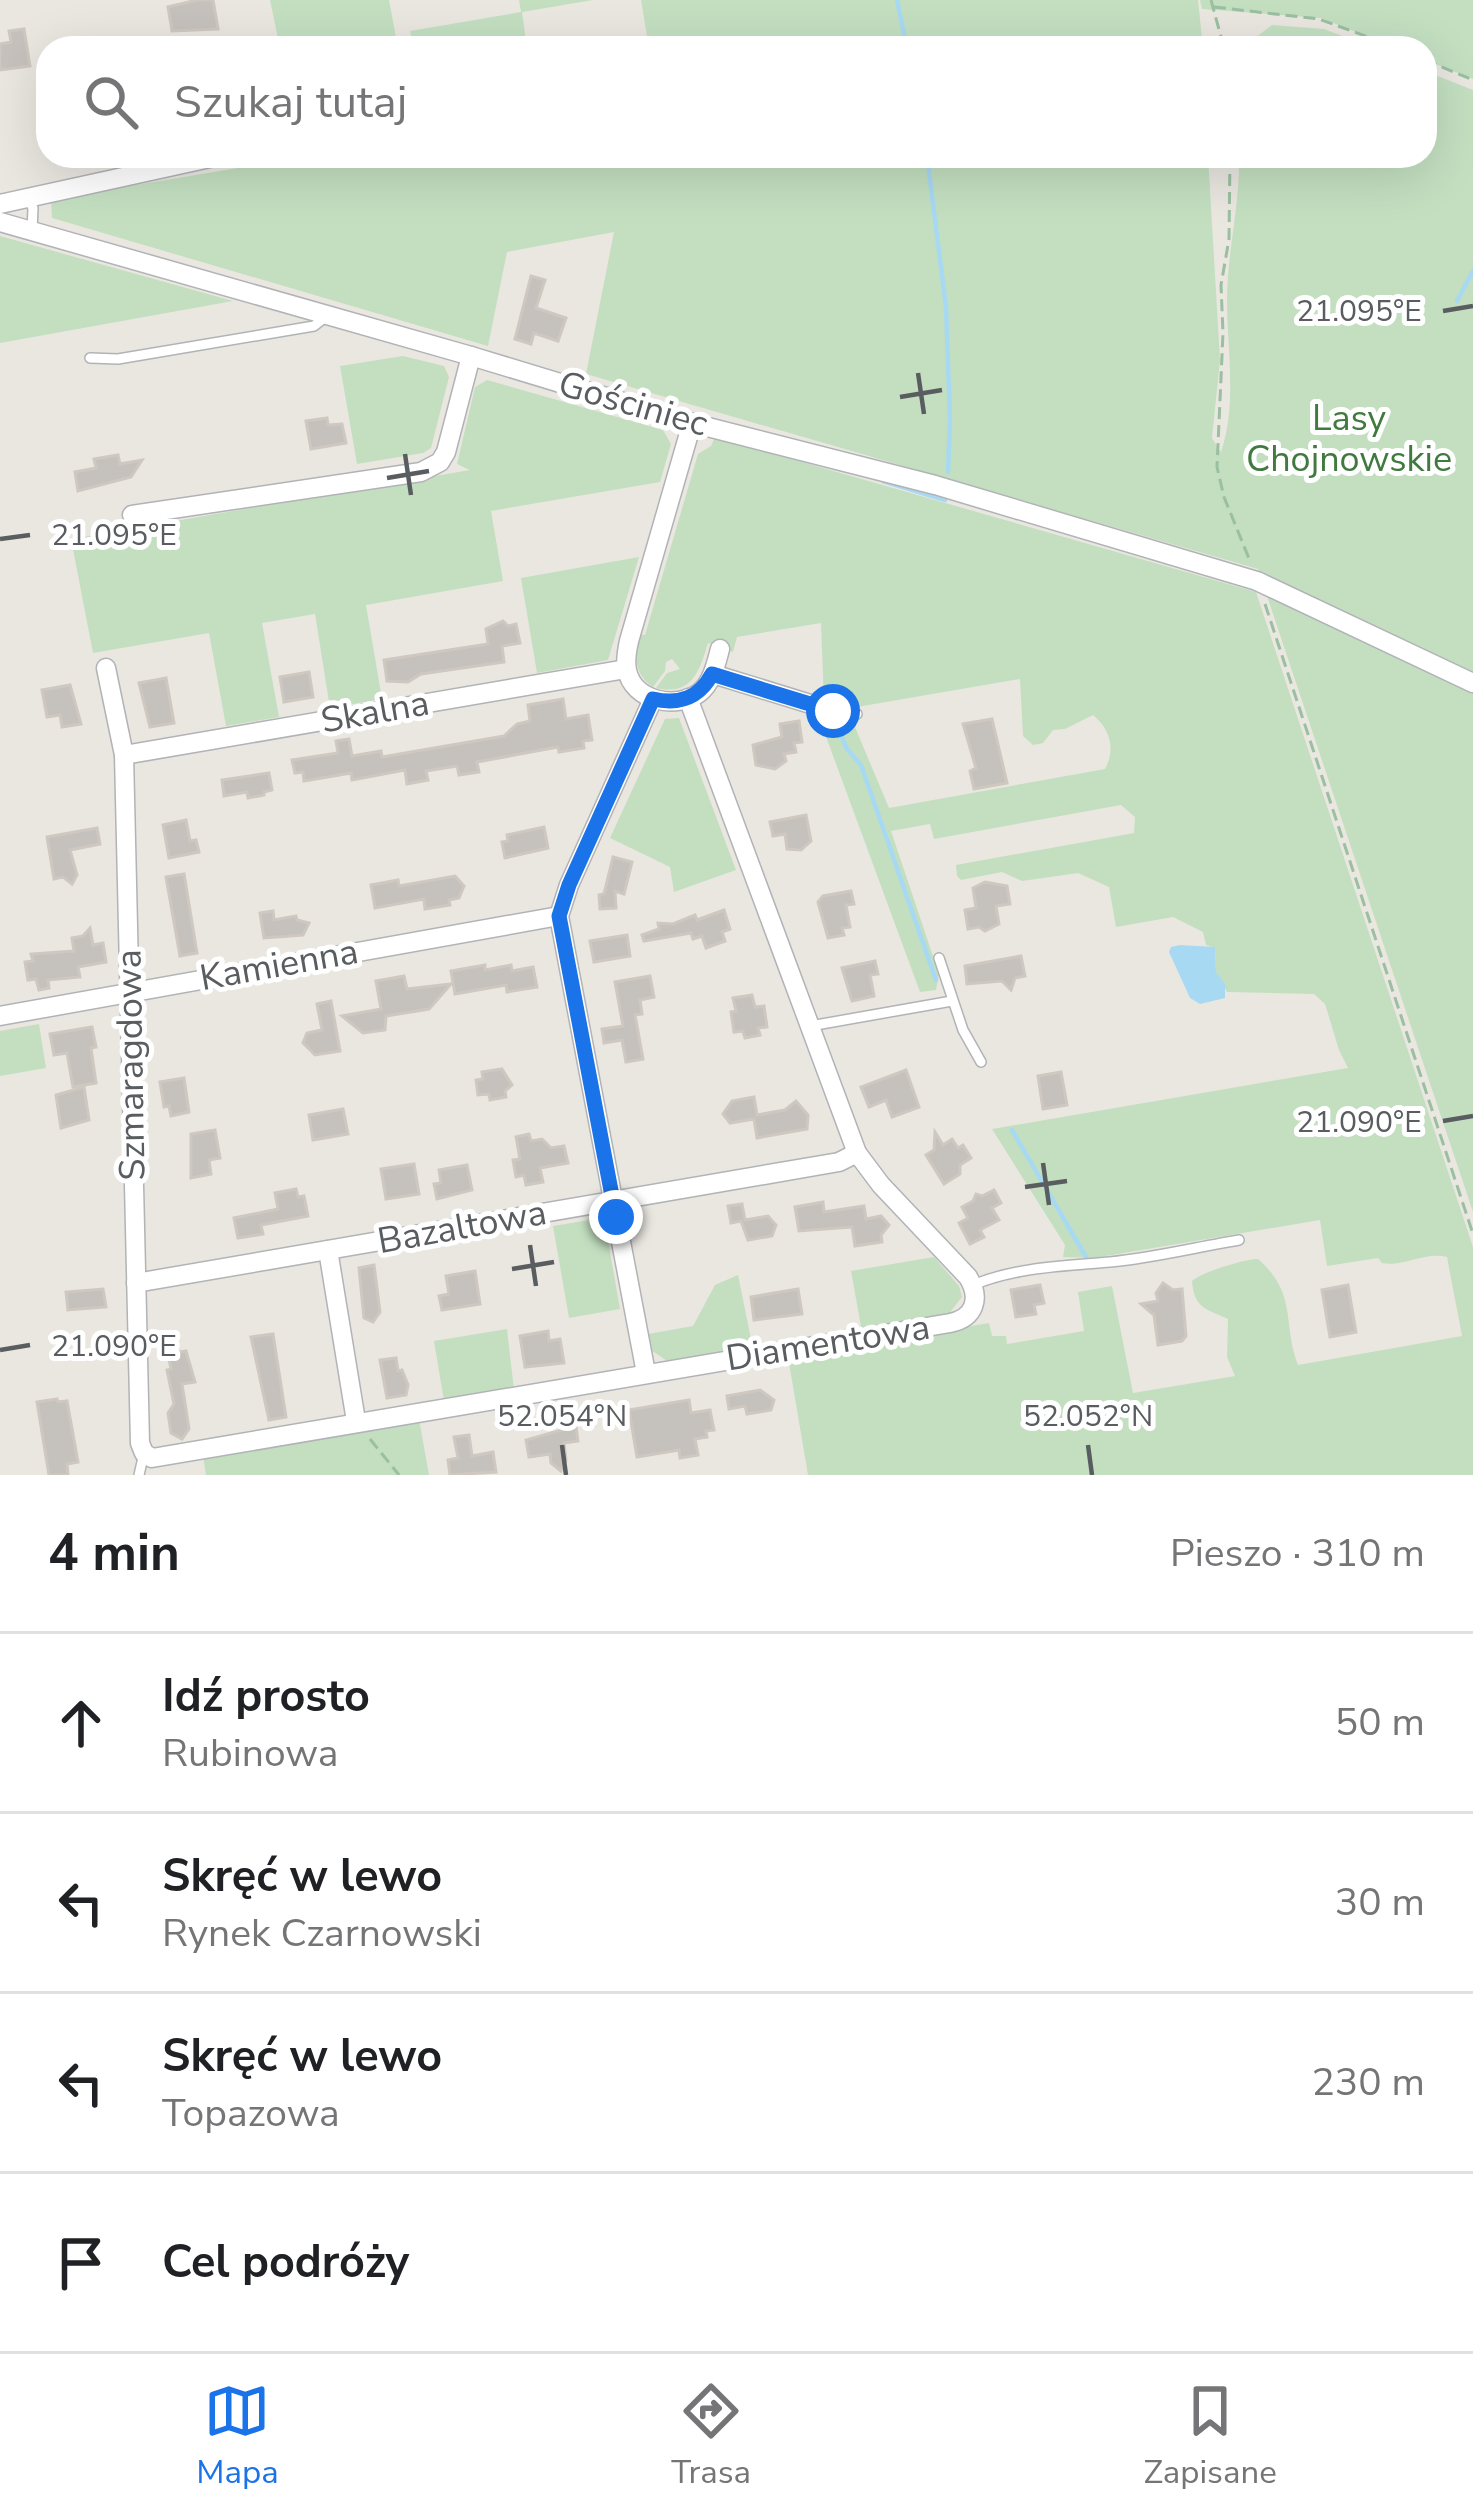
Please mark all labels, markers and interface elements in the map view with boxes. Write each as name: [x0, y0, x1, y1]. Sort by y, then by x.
search box: [36, 36, 1437, 168]
icon: search: [78, 69, 144, 135]
text: Szukaj tutaj: [174, 72, 407, 133]
text: 21.095°E: [1296, 291, 1422, 332]
street label: Gościniec: [553, 359, 713, 449]
park label: Lasy Chojnowskie: [1246, 394, 1452, 484]
text: 21.095°E: [51, 515, 177, 556]
street label: Skalna: [317, 678, 433, 746]
route start: [806, 684, 860, 738]
street label: Kamienna: [196, 927, 362, 1003]
street label: Szmaragdowa: [104, 949, 158, 1181]
text: 21.090°E: [1296, 1102, 1422, 1143]
street label: Bazaltowa: [374, 1188, 550, 1266]
route end: [589, 1190, 643, 1244]
street label: Diamentowa: [723, 1303, 933, 1383]
text: 21.090°E: [51, 1326, 177, 1367]
text: 52.054°N: [497, 1396, 627, 1437]
text: 52.052°N: [1023, 1396, 1153, 1437]
text: 4 min: [48, 1518, 180, 1588]
text: Pieszo · 310 m: [1170, 1527, 1425, 1580]
text: Idź prosto: [162, 1666, 370, 1727]
icon: ahead: [48, 1690, 114, 1756]
text: 50 m: [1335, 1696, 1425, 1749]
text: Rubinowa: [162, 1727, 338, 1780]
text: Skręć w lewo: [162, 1846, 442, 1907]
icon: left: [48, 1870, 114, 1936]
text: 30 m: [1335, 1876, 1425, 1929]
text: Rynek Czarnowski: [162, 1907, 482, 1960]
text: Skręć w lewo: [162, 2026, 442, 2087]
icon: left: [48, 2050, 114, 2116]
text: 230 m: [1311, 2056, 1425, 2109]
text: Topazowa: [162, 2087, 340, 2140]
icon: arrive: [48, 2230, 114, 2296]
text: Cel podróży: [162, 2232, 409, 2293]
tab: Mapa: [196, 2378, 279, 2495]
tab: Trasa: [671, 2378, 751, 2495]
tab: Zapisane: [1144, 2378, 1277, 2495]

